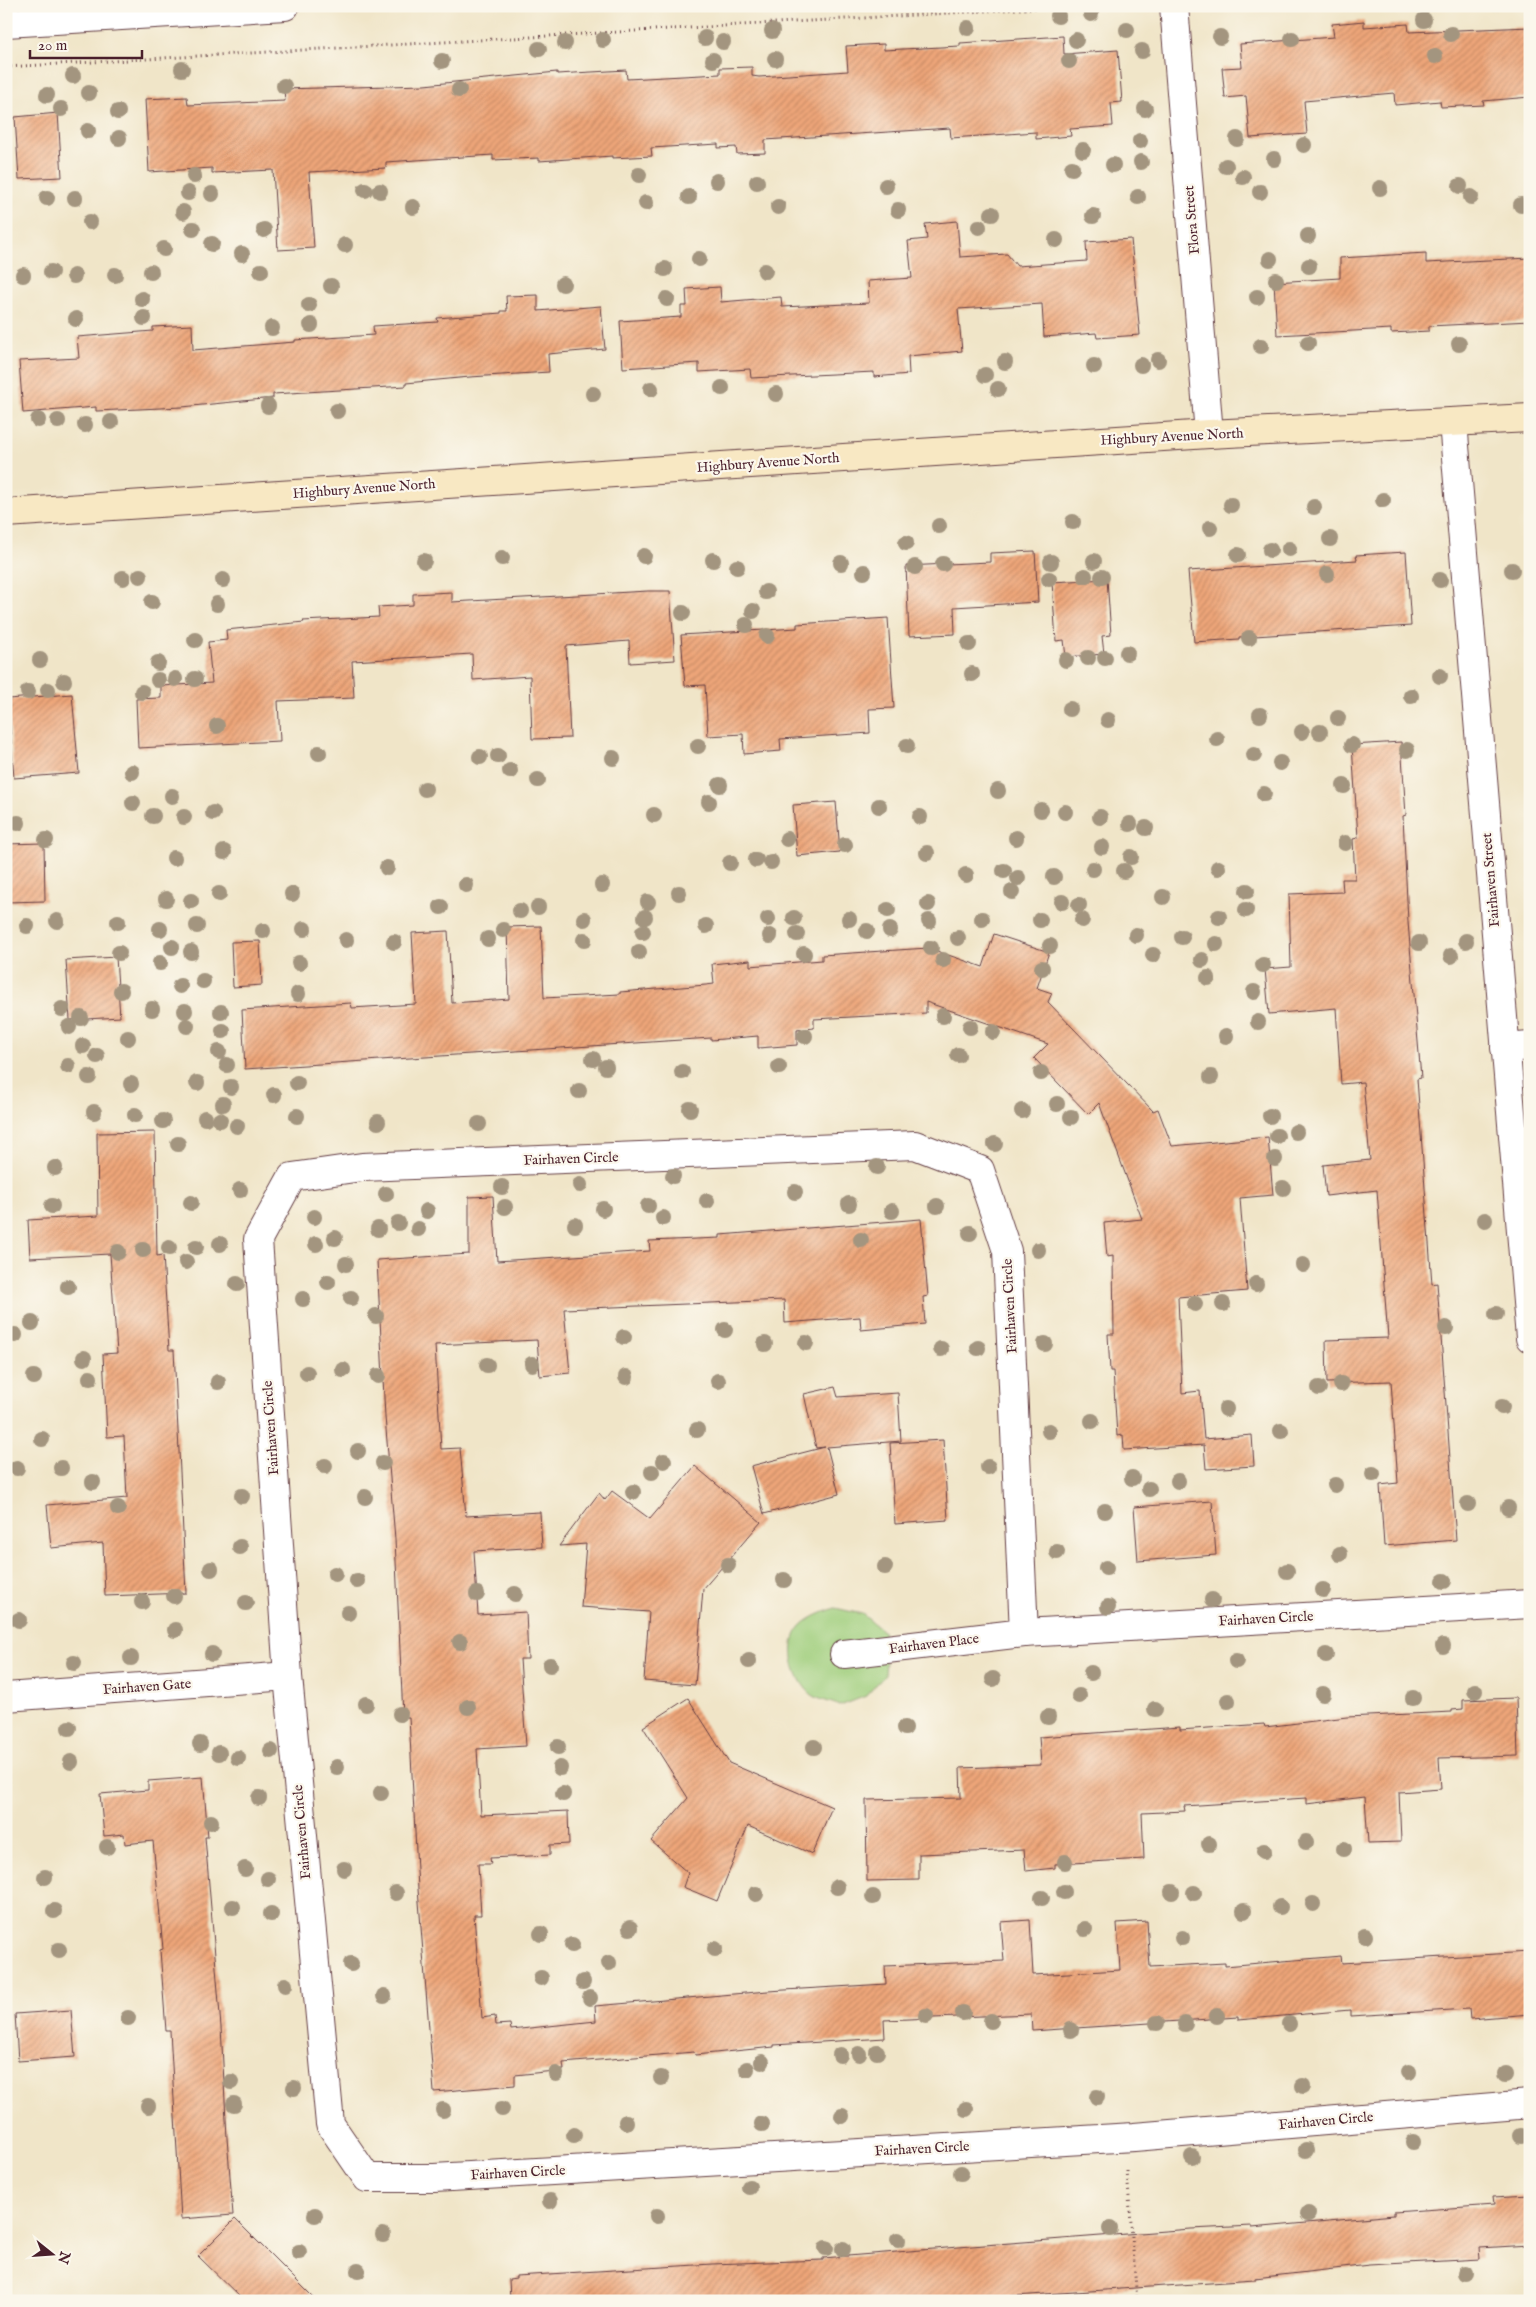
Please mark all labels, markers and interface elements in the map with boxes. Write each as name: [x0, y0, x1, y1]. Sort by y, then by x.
scale bar: [30, 28, 142, 60]
text: 20 m: [38, 36, 68, 55]
street label: Flora Street: [1180, 185, 1204, 255]
street label: Highbury Avenue North: [1100, 424, 1244, 450]
street label: Highbury Avenue North: [696, 449, 841, 477]
street label: Highbury Avenue North: [292, 475, 437, 503]
street label: Fairhaven Street: [1478, 832, 1504, 928]
street label: Fairhaven Circle: [523, 1148, 619, 1170]
street label: Fairhaven Circle: [998, 1258, 1021, 1354]
street label: Fairhaven Circle: [259, 1379, 283, 1476]
street label: Fairhaven Circle: [1218, 1607, 1314, 1630]
street label: Fairhaven Place: [888, 1629, 981, 1658]
street label: Fairhaven Gate: [102, 1675, 192, 1699]
street label: Fairhaven Circle: [289, 1783, 315, 1880]
street label: Fairhaven Circle: [1278, 2108, 1375, 2134]
street label: Fairhaven Circle: [874, 2137, 970, 2160]
street label: Fairhaven Circle: [470, 2161, 566, 2184]
north arrow: [28, 2230, 78, 2280]
text: N: [53, 2248, 74, 2266]

